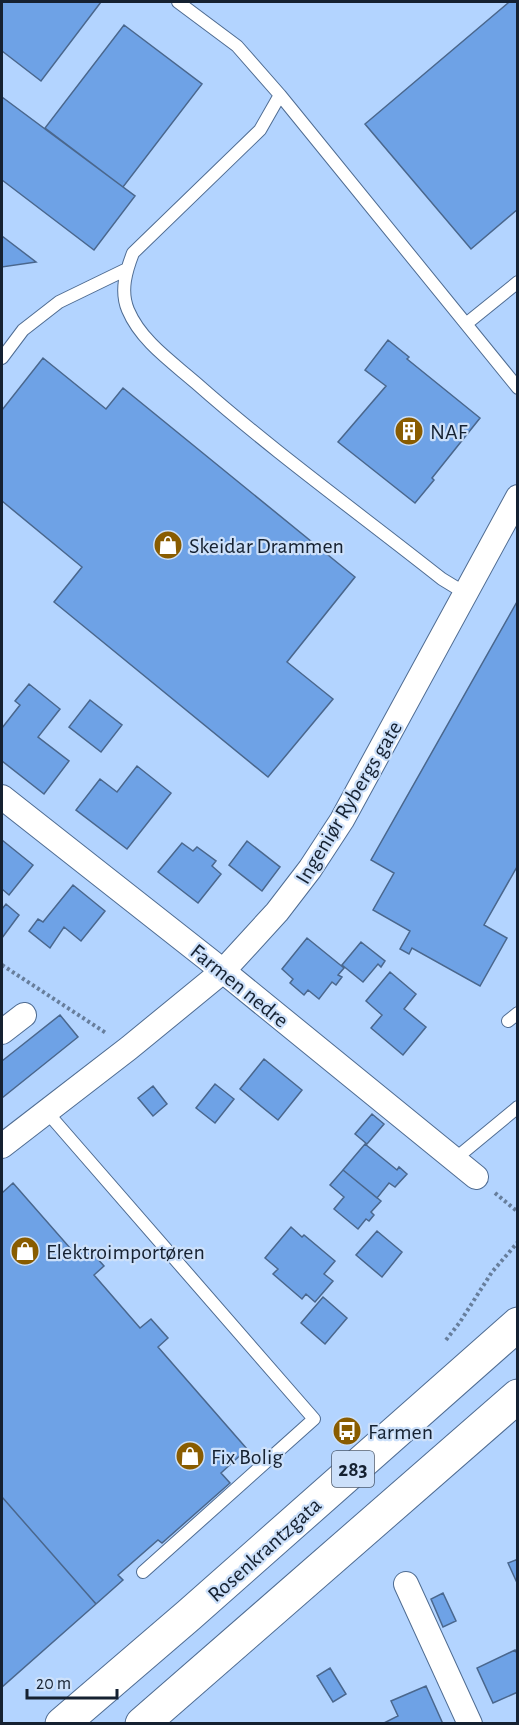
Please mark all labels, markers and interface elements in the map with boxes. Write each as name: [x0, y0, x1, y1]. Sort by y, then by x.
building icon: NAF: [393, 415, 425, 447]
place label: NAF: [430, 421, 468, 443]
shop icon: Skeidar Drammen: [152, 529, 184, 561]
place label: Skeidar Drammen: [189, 535, 344, 557]
street label: Ingeniør Rybergs gate: [292, 717, 406, 888]
street label: Farmen nedre: [186, 940, 292, 1032]
shop icon: Elektroimportøren: [9, 1235, 41, 1267]
place label: Elektroimportøren: [46, 1241, 205, 1263]
bus stop icon: Farmen: [331, 1415, 363, 1447]
place label: Farmen: [368, 1421, 433, 1443]
shop icon: Fix Bolig: [174, 1440, 206, 1472]
place label: Fix Bolig: [211, 1446, 283, 1468]
road number: 283: [332, 1451, 374, 1487]
street label: Rosenkrantzgata: [204, 1493, 326, 1606]
scale bar: [27, 1662, 117, 1700]
text: 20 m: [36, 1675, 71, 1693]

